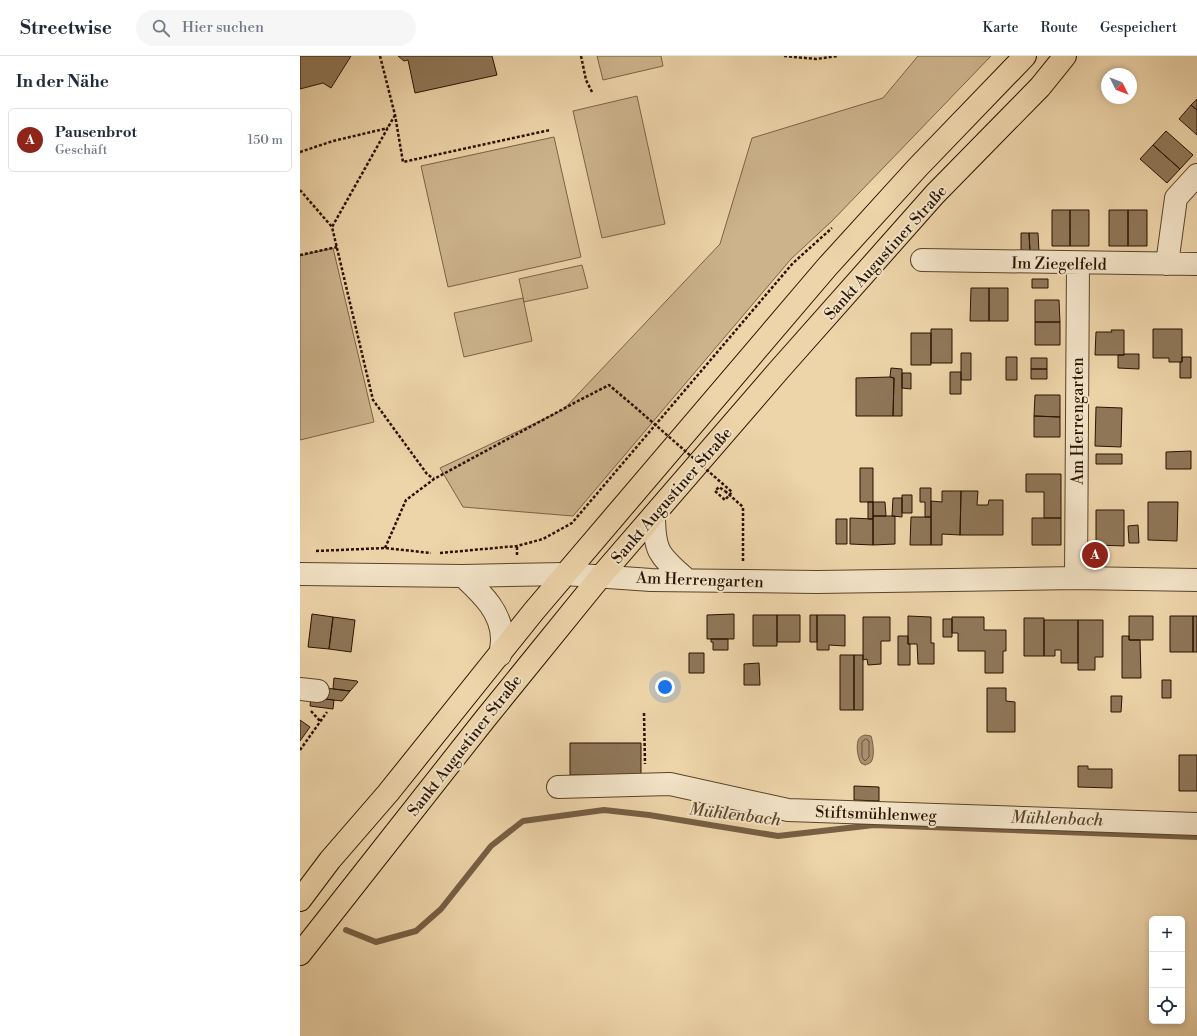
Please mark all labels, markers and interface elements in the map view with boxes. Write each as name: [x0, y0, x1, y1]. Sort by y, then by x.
search box: [136, 10, 416, 46]
text: Streetwise: [20, 16, 112, 40]
icon: search: [150, 17, 172, 39]
text: Hier suchen: [182, 18, 264, 37]
text: Karte: [982, 19, 1019, 37]
text: Route: [1041, 19, 1078, 37]
text: Gespeichert: [1100, 19, 1177, 37]
north arrow: [1101, 68, 1137, 104]
text: In der Nähe: [16, 71, 109, 93]
text: Pausenbrot: [55, 123, 137, 142]
text: A: [25, 132, 35, 148]
text: 150 m: [248, 132, 283, 148]
text: Geschäft: [55, 142, 107, 158]
street label: Sankt Augustiner Straße: [820, 181, 951, 324]
street label: Im Ziegelfeld: [1011, 253, 1107, 275]
street label: Am Herrengarten: [1068, 357, 1088, 486]
street label: Sankt Augustiner Straße: [607, 423, 736, 568]
pin: A: [1082, 540, 1108, 570]
street label: Am Herrengarten: [635, 568, 765, 592]
street label: Sankt Augustiner Straße: [403, 671, 526, 820]
your location: [655, 677, 675, 697]
water label: Mühlenbach: [688, 798, 783, 832]
street label: Stiftsmühlenweg: [815, 802, 938, 826]
water label: Mühlenbach: [1010, 806, 1104, 832]
map controls: [1149, 916, 1185, 1024]
button: +: [1149, 916, 1185, 952]
button: −: [1149, 952, 1185, 988]
button: locate: [1149, 988, 1185, 1024]

